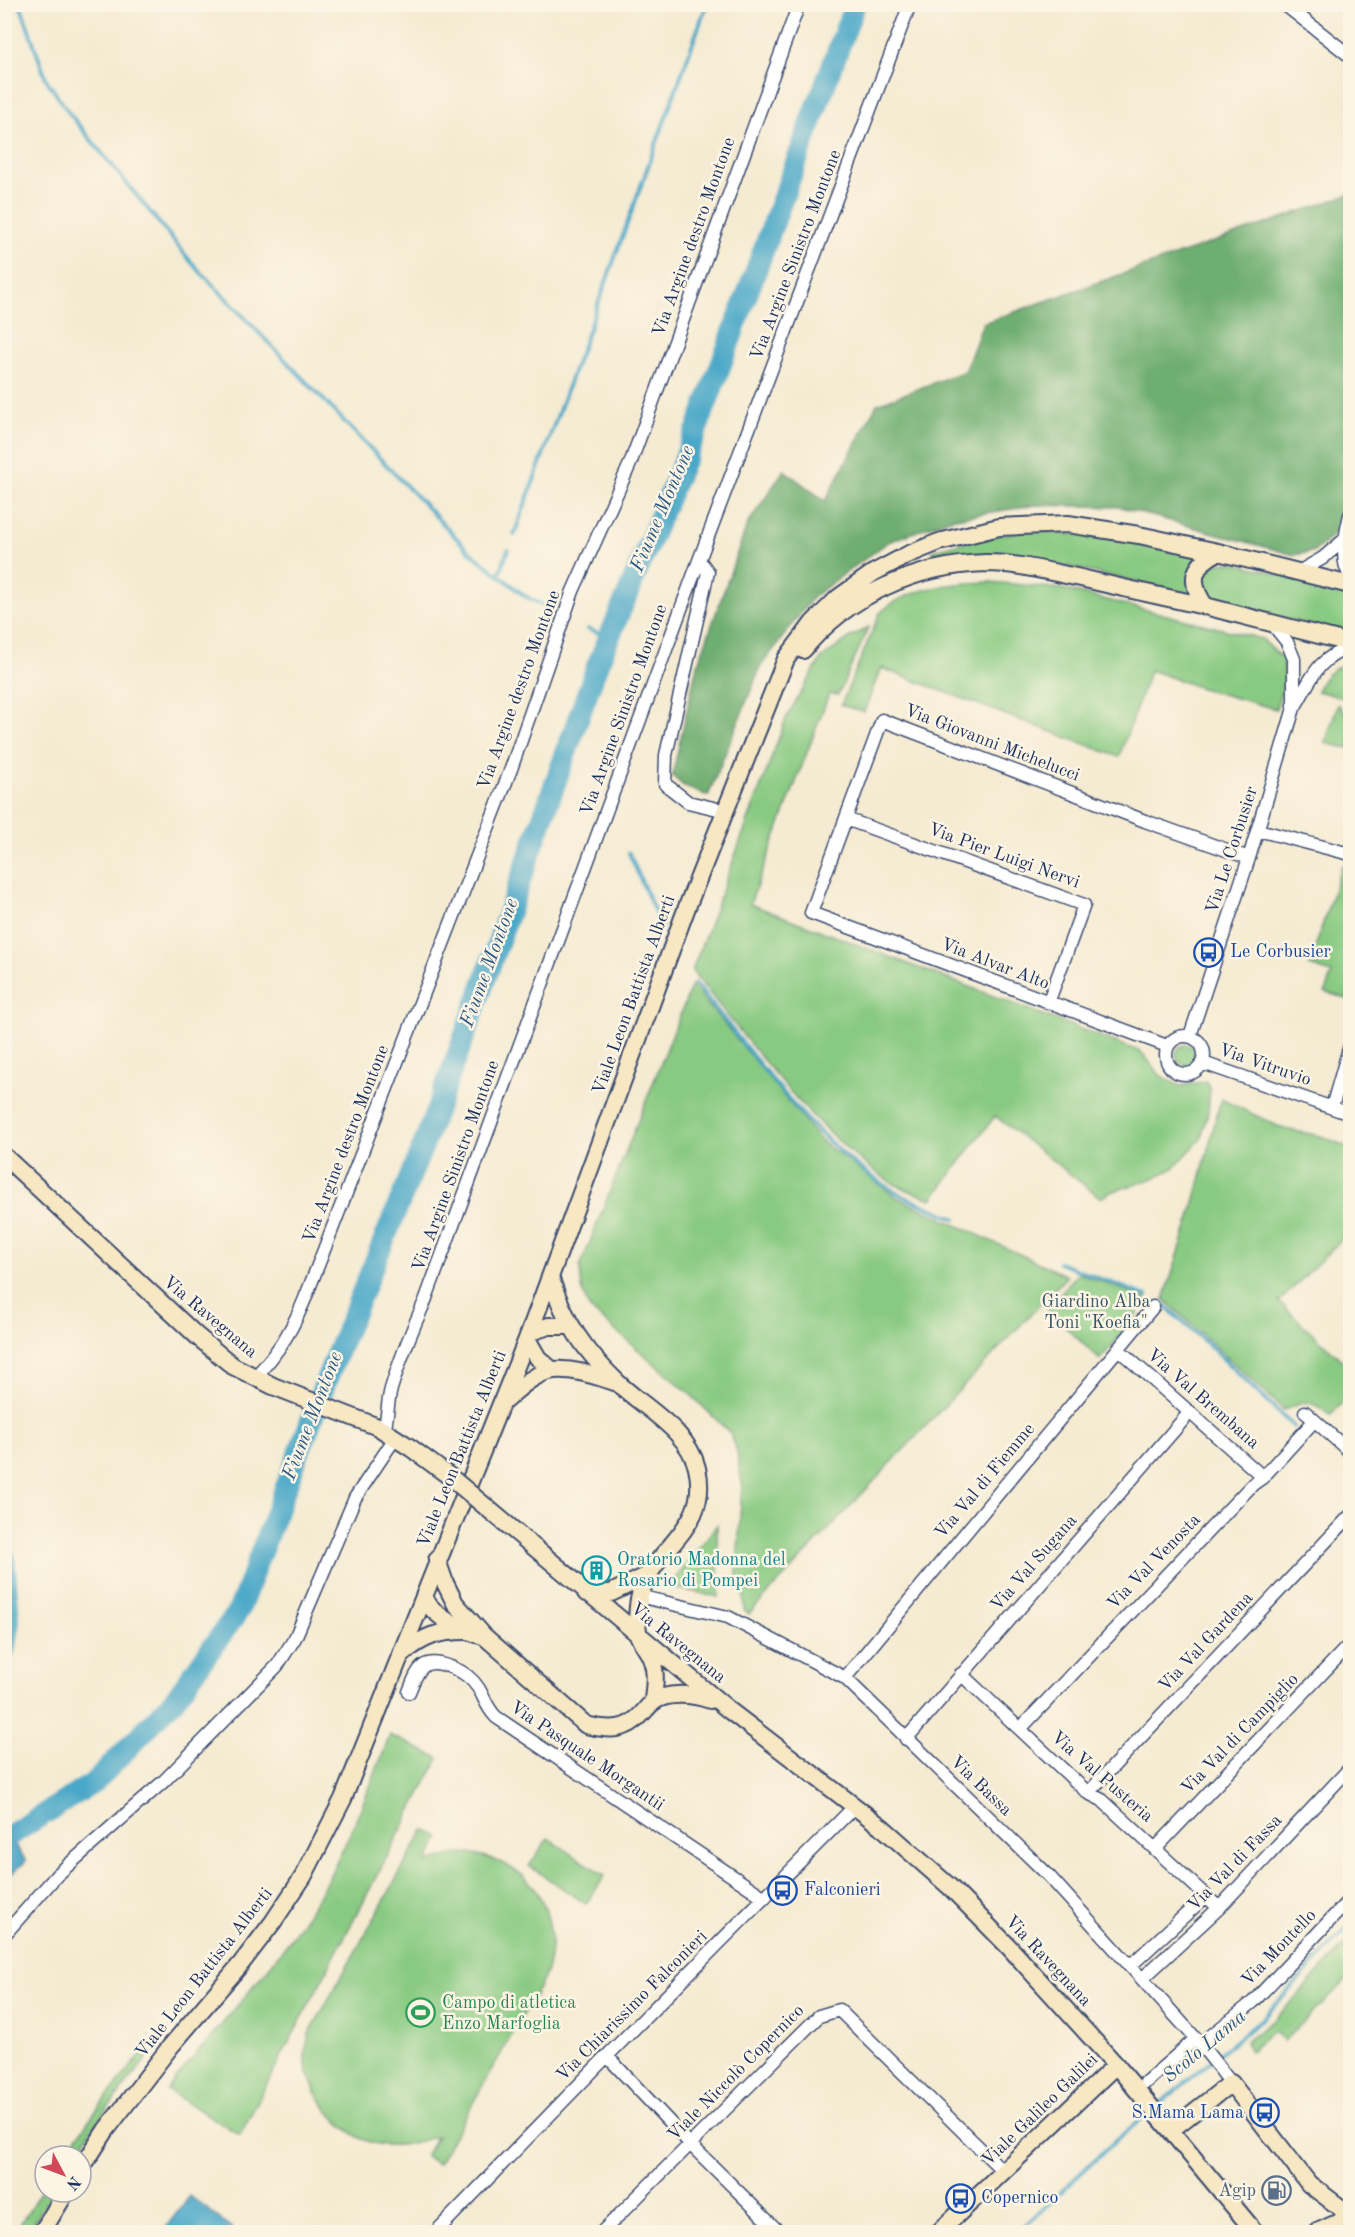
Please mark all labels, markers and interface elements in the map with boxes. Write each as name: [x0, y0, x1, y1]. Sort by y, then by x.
street label: Via Argine destro Montone: [650, 135, 738, 339]
street label: Via Argine Sinistro Montone: [748, 147, 844, 363]
water label: Fiume Montone: [627, 443, 699, 576]
street label: Via Argine destro Montone: [475, 588, 563, 792]
street label: Via Argine Sinistro Montone: [577, 602, 671, 818]
street label: Via Giovanni Michelucci: [902, 701, 1082, 785]
street label: Via Le Corbusier: [1203, 783, 1261, 916]
street label: Via Pier Luigi Nervi: [926, 820, 1082, 892]
street label: Viale Leon Battista Alberti: [590, 893, 679, 1097]
water label: Fiume Montone: [457, 896, 523, 1031]
street label: Via Alvar Alto: [938, 935, 1052, 993]
bus stop icon: Le Corbusier: [1193, 936, 1225, 968]
place label: Le Corbusier: [1230, 943, 1332, 961]
street label: Via Vitruvio: [1216, 1041, 1314, 1089]
street label: Via Argine destro Montone: [300, 1042, 392, 1246]
street label: Via Argine Sinistro Montone: [409, 1058, 503, 1274]
street label: Via Ravegnana: [159, 1273, 261, 1362]
park label: Giardino Alba Toni "Koefia": [1042, 1293, 1150, 1332]
street label: Via Val Brembana: [1143, 1346, 1263, 1453]
street label: Viale Leon Battista Alberti: [414, 1348, 510, 1550]
water label: Fiume Montone: [279, 1349, 347, 1484]
street label: Via Val di Fiemme: [932, 1420, 1038, 1542]
street label: Via Val Sugana: [987, 1511, 1081, 1615]
street label: Via Val Venosta: [1104, 1511, 1204, 1613]
place label: Oratorio Madonna del Rosario di Pompei: [617, 1551, 786, 1590]
building icon: Oratorio Madonna del Rosario di Pompei: [580, 1554, 612, 1586]
street label: Via Val Gardena: [1156, 1589, 1257, 1695]
street label: Via Ravegnana: [627, 1599, 729, 1687]
street label: Via Val di Campiglio: [1178, 1670, 1302, 1798]
street label: Via Pasquale Morgantii: [507, 1698, 667, 1814]
street label: Via Val Pusteria: [1048, 1728, 1156, 1826]
street label: Via Bassa: [947, 1753, 1015, 1820]
street label: Via Val di Fassa: [1184, 1811, 1286, 1915]
bus stop icon: Falconieri: [767, 1874, 799, 1906]
place label: Falconieri: [804, 1881, 881, 1899]
street label: Viale Leon Battista Alberti: [132, 1884, 276, 2061]
street label: Via Montello: [1238, 1906, 1320, 1990]
street label: Via Ravegnana: [1002, 1912, 1095, 2010]
street label: Via Chiarissimo Falconieri: [553, 1927, 711, 2085]
place label: Campo di atletica Enzo Marfoglia: [442, 1994, 576, 2033]
sports icon: Campo di atletica Enzo Marfoglia: [405, 1997, 437, 2029]
street label: Viale Niccolò Copernico: [664, 2001, 808, 2145]
water label: Scolo Lama: [1160, 2006, 1251, 2087]
street label: Viale Galileo Galilei: [979, 2050, 1101, 2170]
bus stop icon: S.Mama Lama: [1249, 2097, 1281, 2129]
place label: S.Mama Lama: [1131, 2104, 1244, 2122]
north arrow: [33, 2144, 93, 2204]
text: N: [62, 2173, 83, 2193]
fuel station icon: Agip: [1261, 2175, 1293, 2207]
bus stop icon: Copernico: [944, 2182, 976, 2214]
place label: Agip: [1218, 2182, 1256, 2200]
place label: Copernico: [981, 2189, 1058, 2207]

